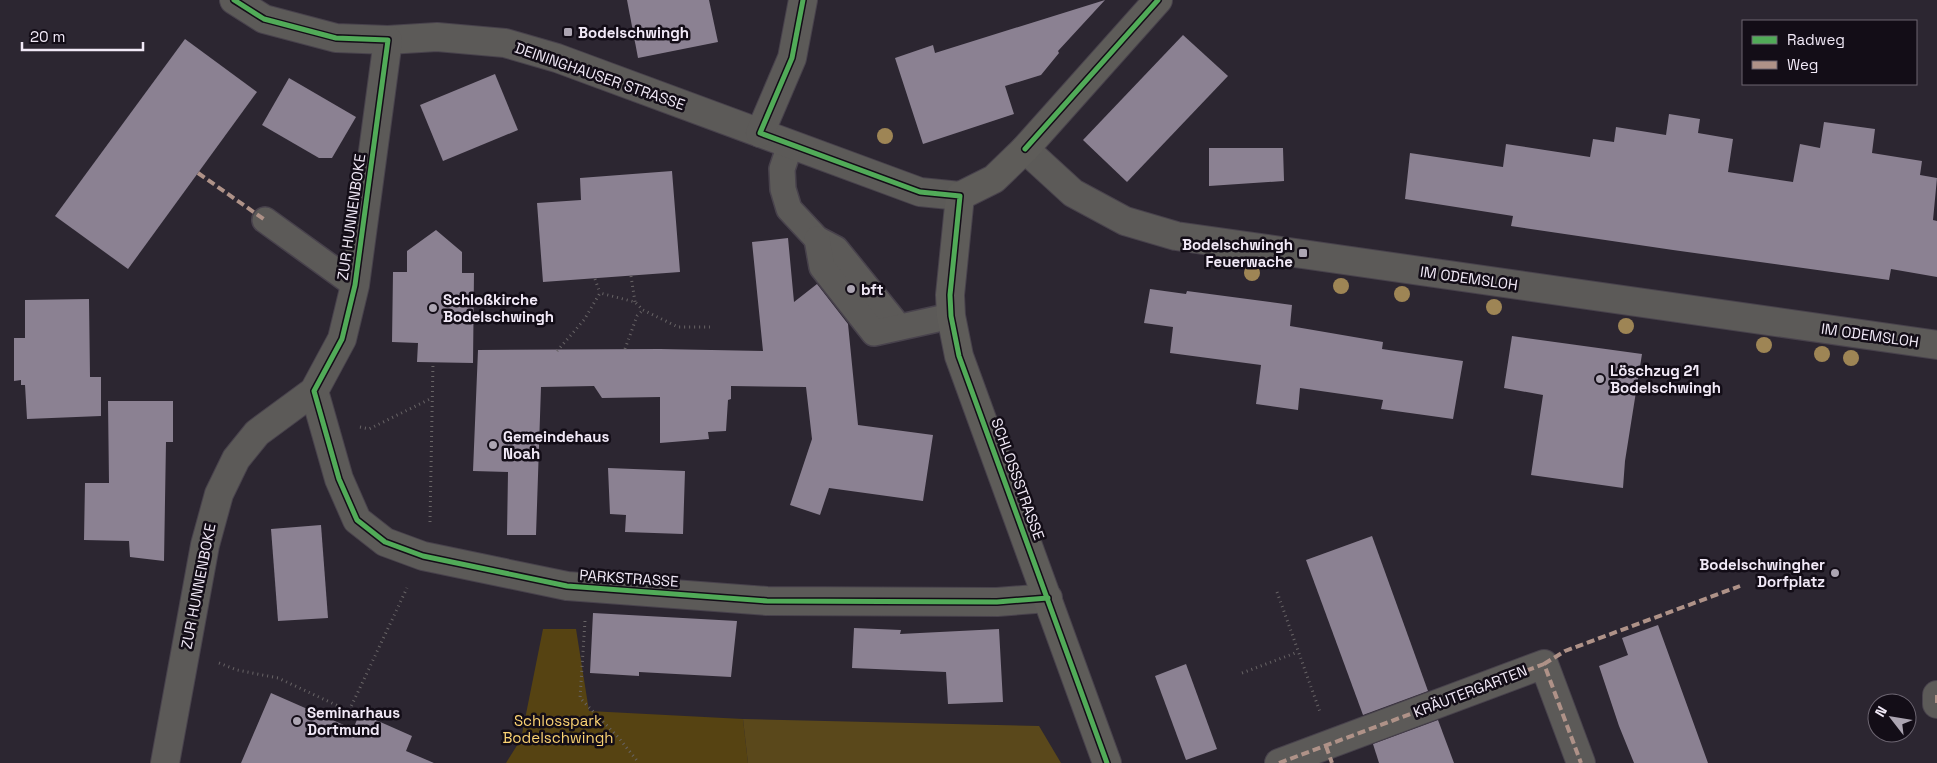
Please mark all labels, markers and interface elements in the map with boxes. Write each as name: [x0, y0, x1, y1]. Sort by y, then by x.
scale bar: [22, 20, 144, 52]
legend: [1742, 20, 1917, 85]
place label: Bodelschwingh: [578, 23, 689, 42]
marker: Bodelschwingh: [562, 26, 574, 38]
text: 20 m: [30, 27, 65, 46]
text: Radweg: [1787, 30, 1845, 49]
street label: DEININGHAUSER STRASSE: [512, 38, 688, 114]
text: Weg: [1787, 55, 1818, 74]
street label: ZUR HUNNENBOKE: [333, 152, 369, 282]
place label: Bodelschwingh Feuerwache: [1182, 235, 1293, 271]
marker: Bodelschwingh Feuerwache: [1297, 247, 1309, 259]
street label: IM ODEMSLOH: [1419, 262, 1519, 294]
place label: bft: [861, 280, 884, 299]
marker: bft: [845, 283, 857, 295]
place label: Schloßkirche Bodelschwingh: [443, 290, 554, 326]
marker: Schloßkirche Bodelschwingh: [427, 302, 439, 314]
street label: IM ODEMSLOH: [1820, 319, 1920, 351]
place label: Löschzug 21 Bodelschwingh: [1610, 361, 1721, 397]
marker: Löschzug 21 Bodelschwingh: [1594, 373, 1606, 385]
street label: SCHLOSSSTRASSE: [987, 415, 1049, 543]
place label: Gemeindehaus Noah: [503, 427, 609, 463]
marker: Gemeindehaus Noah: [487, 439, 499, 451]
street label: ZUR HUNNENBOKE: [176, 522, 220, 650]
place label: Bodelschwingher Dorfplatz: [1699, 555, 1825, 591]
street label: PARKSTRASSE: [579, 565, 679, 591]
marker: Bodelschwingher Dorfplatz: [1829, 567, 1841, 579]
street label: KRÄUTERGARTEN: [1410, 661, 1530, 721]
north arrow: [1867, 693, 1917, 743]
place label: Seminarhaus Dortmund: [307, 703, 400, 739]
text: N: [1871, 703, 1891, 720]
park label: Schlosspark Bodelschwingh: [502, 711, 614, 747]
marker: Seminarhaus Dortmund: [291, 715, 303, 727]

